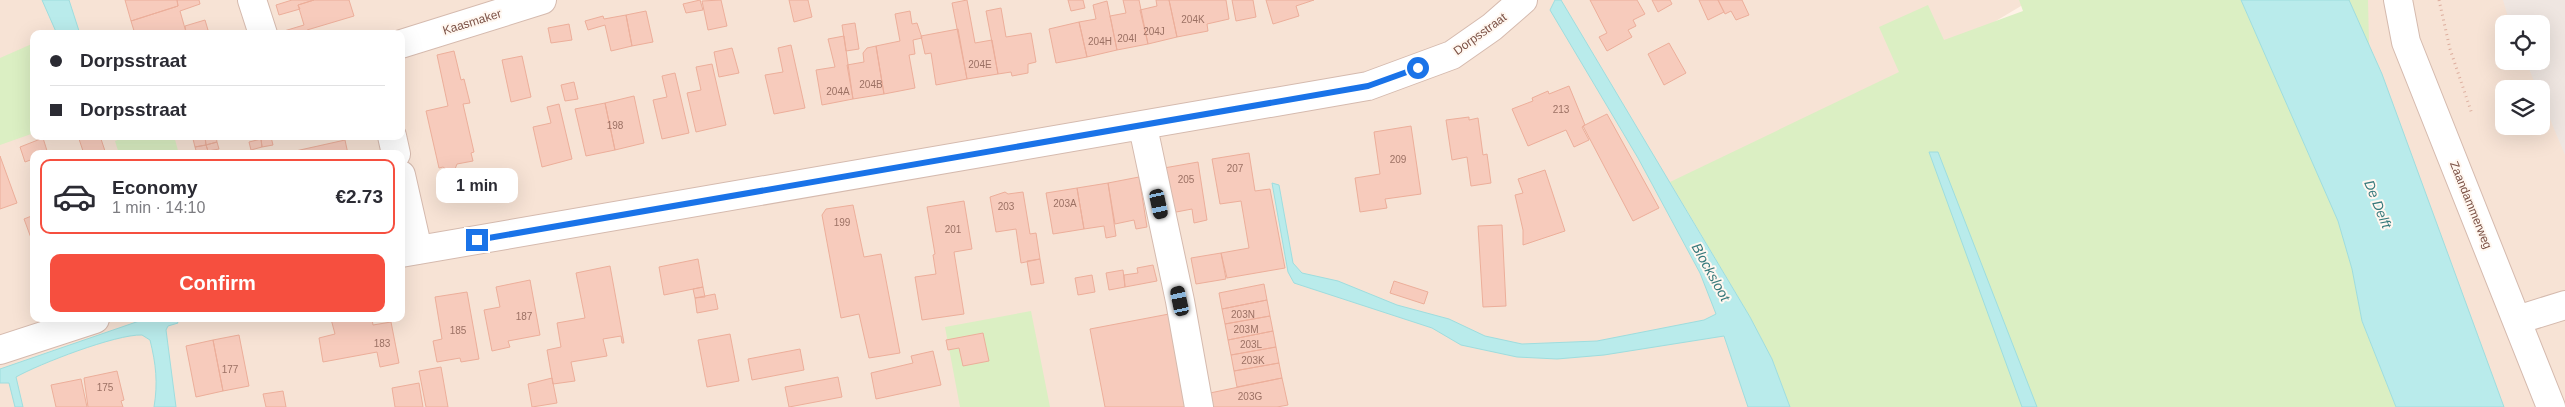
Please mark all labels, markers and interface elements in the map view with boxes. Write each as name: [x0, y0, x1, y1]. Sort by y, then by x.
street label: Kaasmaker: [441, 6, 503, 38]
street label: Dorpsstraat: [1451, 10, 1510, 58]
house number: 204K: [1181, 14, 1205, 25]
map controls: [2495, 15, 2550, 135]
button: locate: [2495, 15, 2550, 70]
house number: 204J: [1143, 26, 1165, 37]
house number: 204I: [1117, 33, 1137, 44]
house number: 204H: [1088, 36, 1112, 47]
text: Dorpsstraat: [80, 50, 187, 71]
route start: [1407, 57, 1429, 79]
house number: 204E: [968, 59, 992, 70]
house number: 204B: [859, 79, 883, 90]
button: layers: [2495, 80, 2550, 135]
house number: 204A: [826, 86, 850, 97]
text: Dorpsstraat: [80, 99, 187, 120]
house number: 213: [1553, 104, 1570, 115]
house number: 198: [607, 120, 624, 131]
house number: 209: [1390, 154, 1407, 165]
street label: Zaandammerweg: [2447, 159, 2495, 251]
house number: 207: [1227, 163, 1244, 174]
callout: 1 min: [436, 168, 518, 202]
icon: car: [52, 174, 97, 219]
house number: 205: [1178, 174, 1195, 185]
text: Economy: [112, 177, 198, 198]
text: 1 min: [456, 177, 498, 194]
water label: De Delft: [2361, 178, 2395, 231]
text: €2.73: [335, 186, 383, 207]
car: [1148, 188, 1169, 220]
house number: 203A: [1053, 198, 1077, 209]
text: 1 min · 14:10: [112, 199, 205, 216]
house number: 203: [998, 201, 1015, 212]
house number: 199: [834, 217, 851, 228]
house number: 201: [945, 224, 962, 235]
route end: [466, 229, 488, 251]
water label: Blocksloot: [1689, 240, 1734, 305]
button: Confirm: [50, 254, 385, 312]
car: [1169, 285, 1190, 317]
house number: 203N: [1231, 309, 1255, 320]
house number: 187: [516, 311, 533, 322]
house number: 203M: [1233, 324, 1259, 335]
house number: 185: [450, 325, 467, 336]
house number: 183: [374, 338, 391, 349]
house number: 203L: [1240, 339, 1263, 350]
house number: 203K: [1241, 355, 1265, 366]
house number: 177: [222, 364, 239, 375]
house number: 175: [97, 382, 114, 393]
house number: 203G: [1238, 391, 1262, 402]

